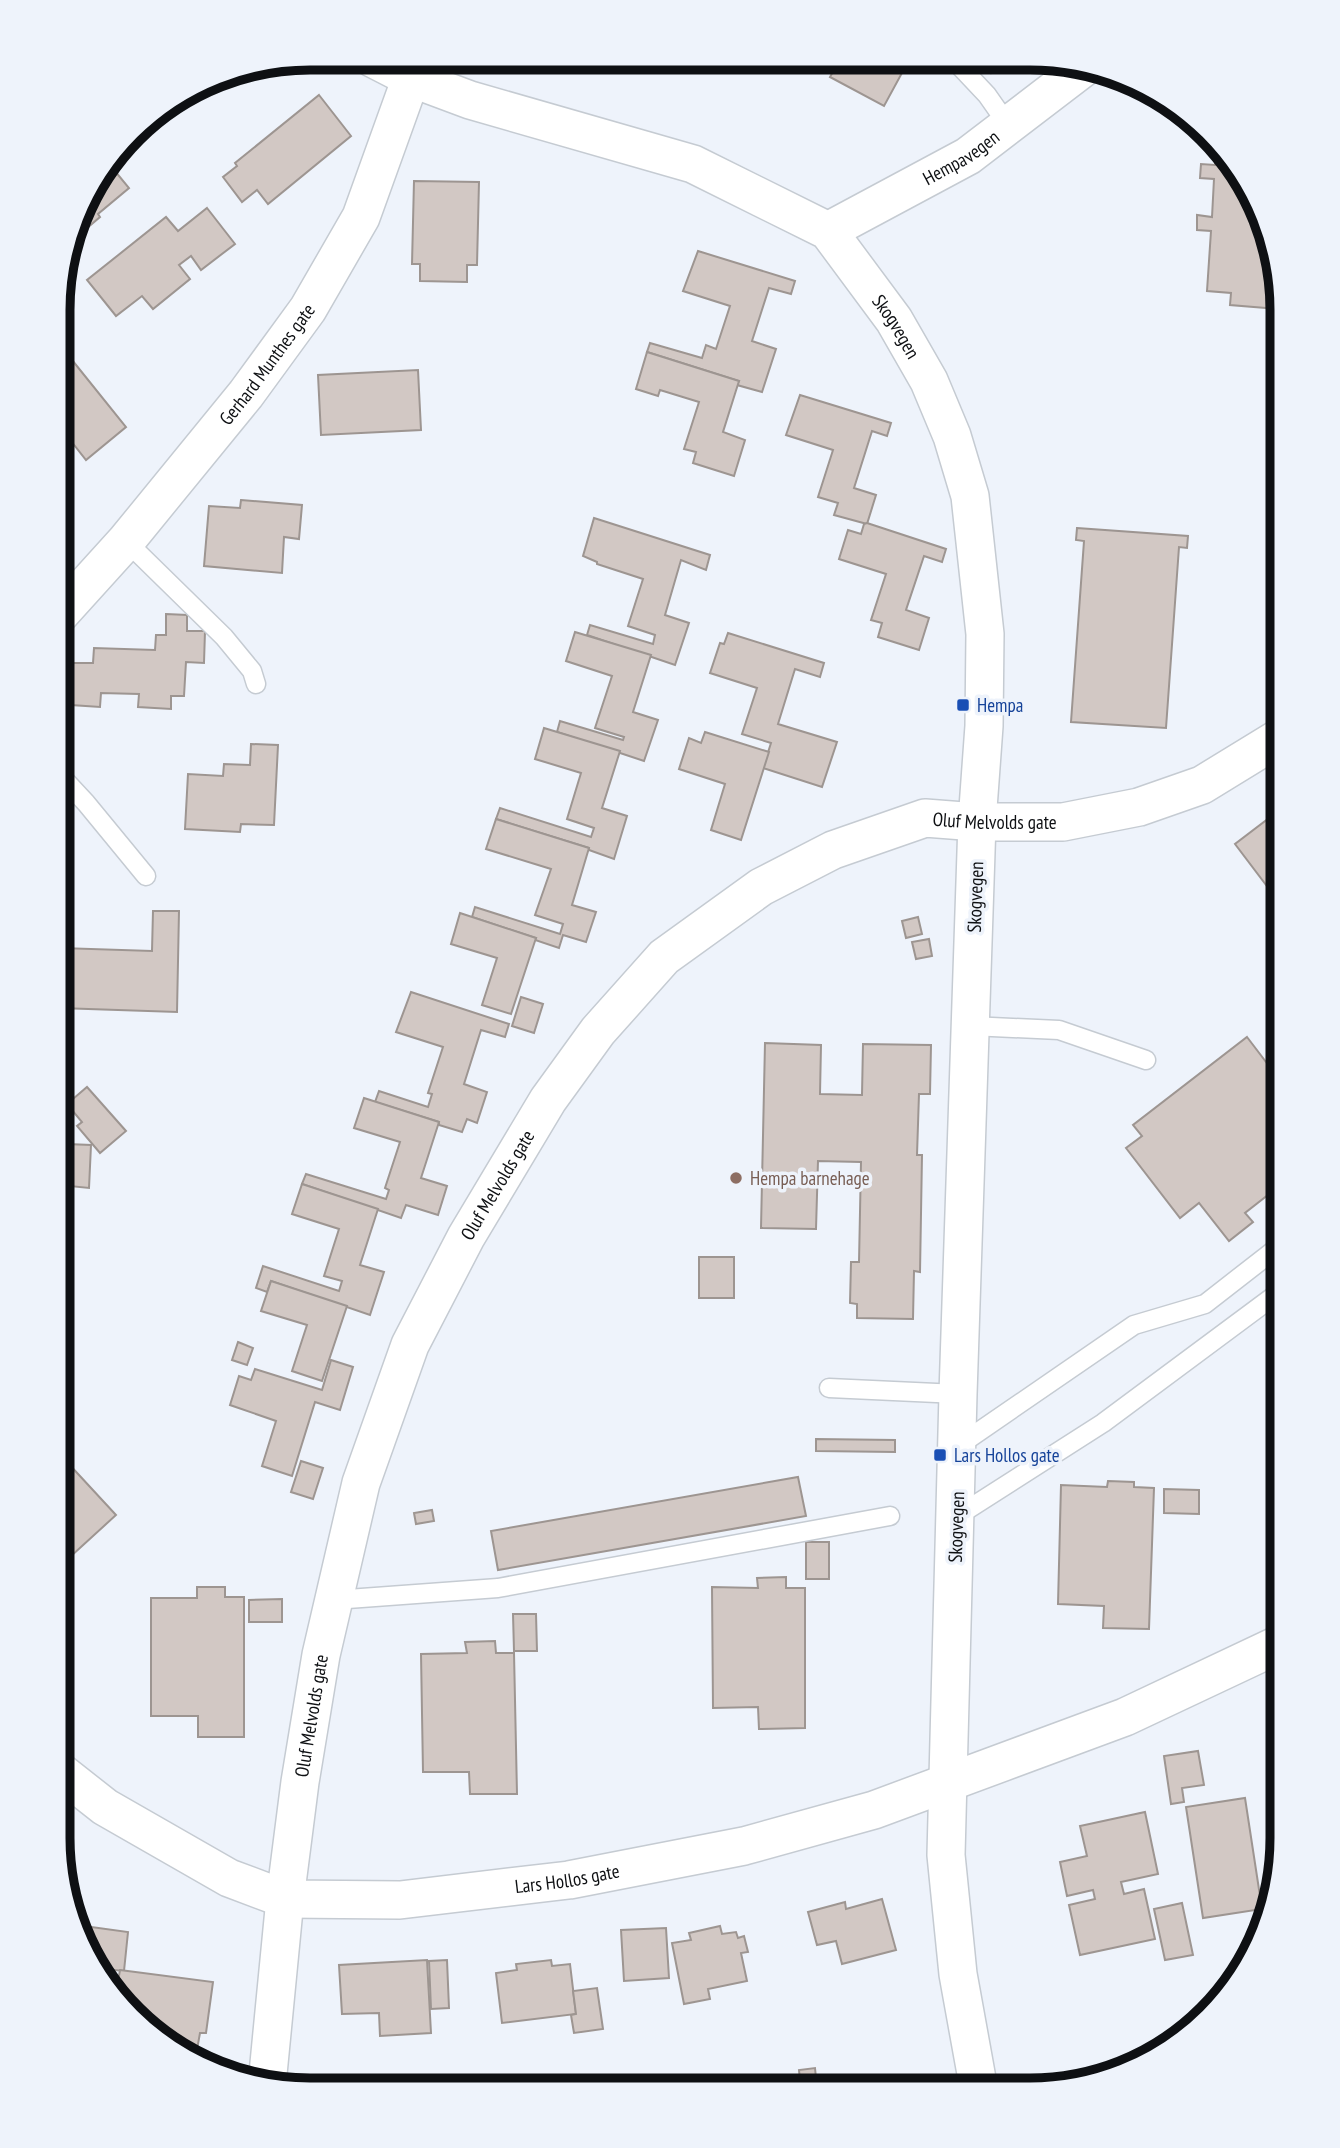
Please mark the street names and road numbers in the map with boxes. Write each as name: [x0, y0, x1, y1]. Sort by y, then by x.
street label: Hempavegen: [919, 125, 1004, 190]
street label: Skogvegen: [867, 290, 925, 363]
street label: Gerhard Munthes gate: [214, 299, 320, 430]
street label: Oluf Melvolds gate: [932, 807, 1057, 834]
street label: Skogvegen: [962, 861, 988, 933]
street label: Oluf Melvolds gate: [455, 1125, 539, 1244]
street label: Skogvegen: [943, 1491, 969, 1563]
street label: Oluf Melvolds gate: [289, 1652, 333, 1779]
street label: Lars Hollos gate: [513, 1858, 622, 1898]

